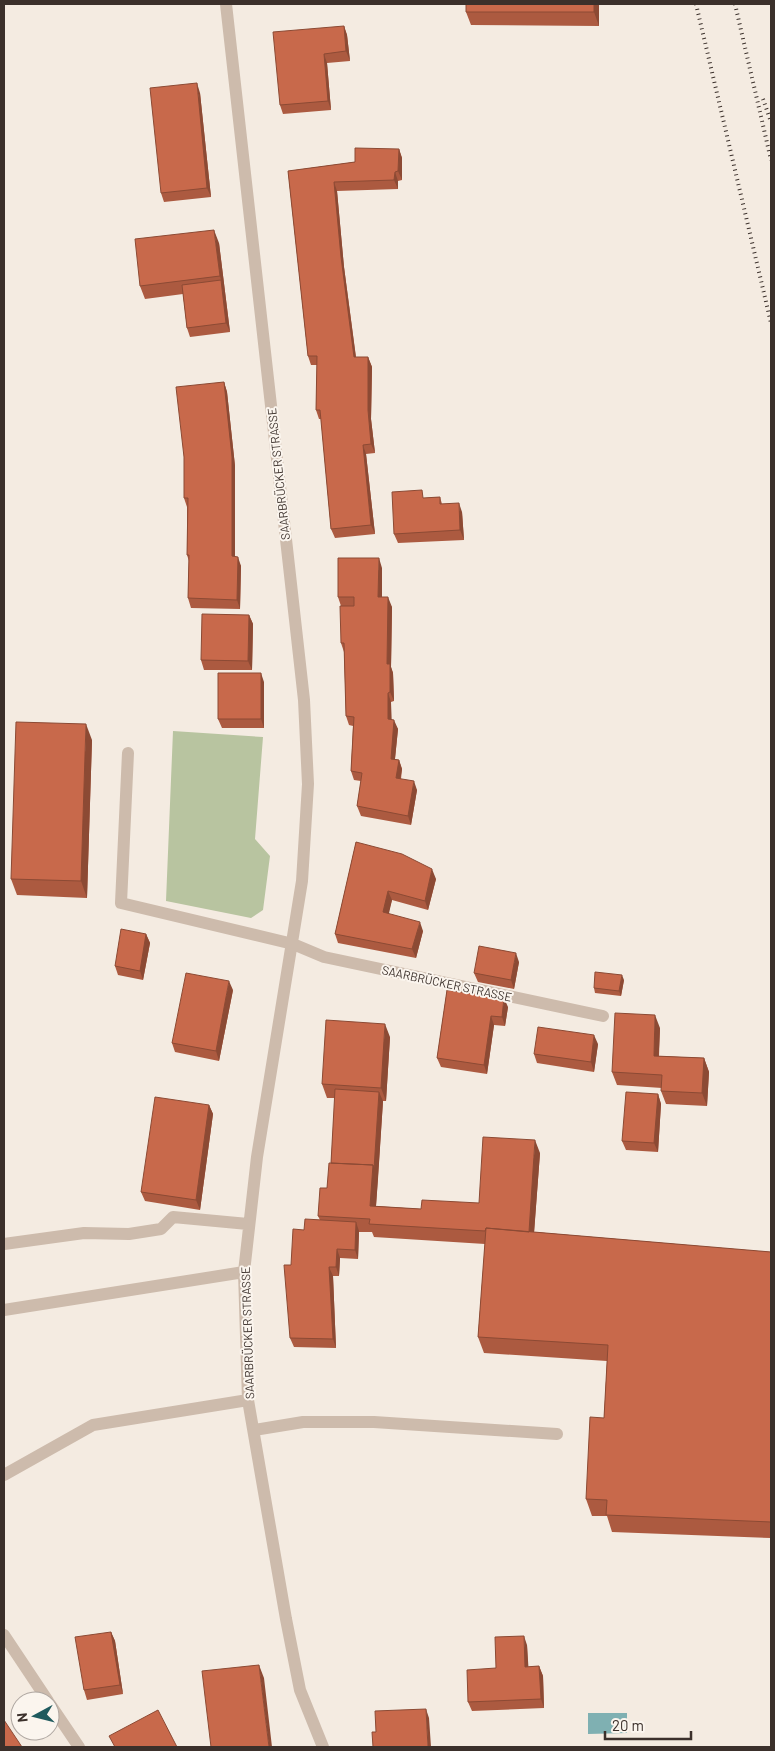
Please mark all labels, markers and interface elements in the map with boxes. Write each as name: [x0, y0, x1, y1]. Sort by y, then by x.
street label: SAARBRÜCKER STRASSE: [264, 407, 292, 541]
street label: SAARBRÜCKER STRASSE: [381, 962, 513, 1004]
street label: SAARBRÜCKER STRASSE: [238, 1267, 256, 1399]
north arrow: [10, 1691, 60, 1741]
scale bar: [605, 1708, 691, 1740]
text: N: [13, 1712, 31, 1723]
text: 20 m: [612, 1716, 644, 1734]

